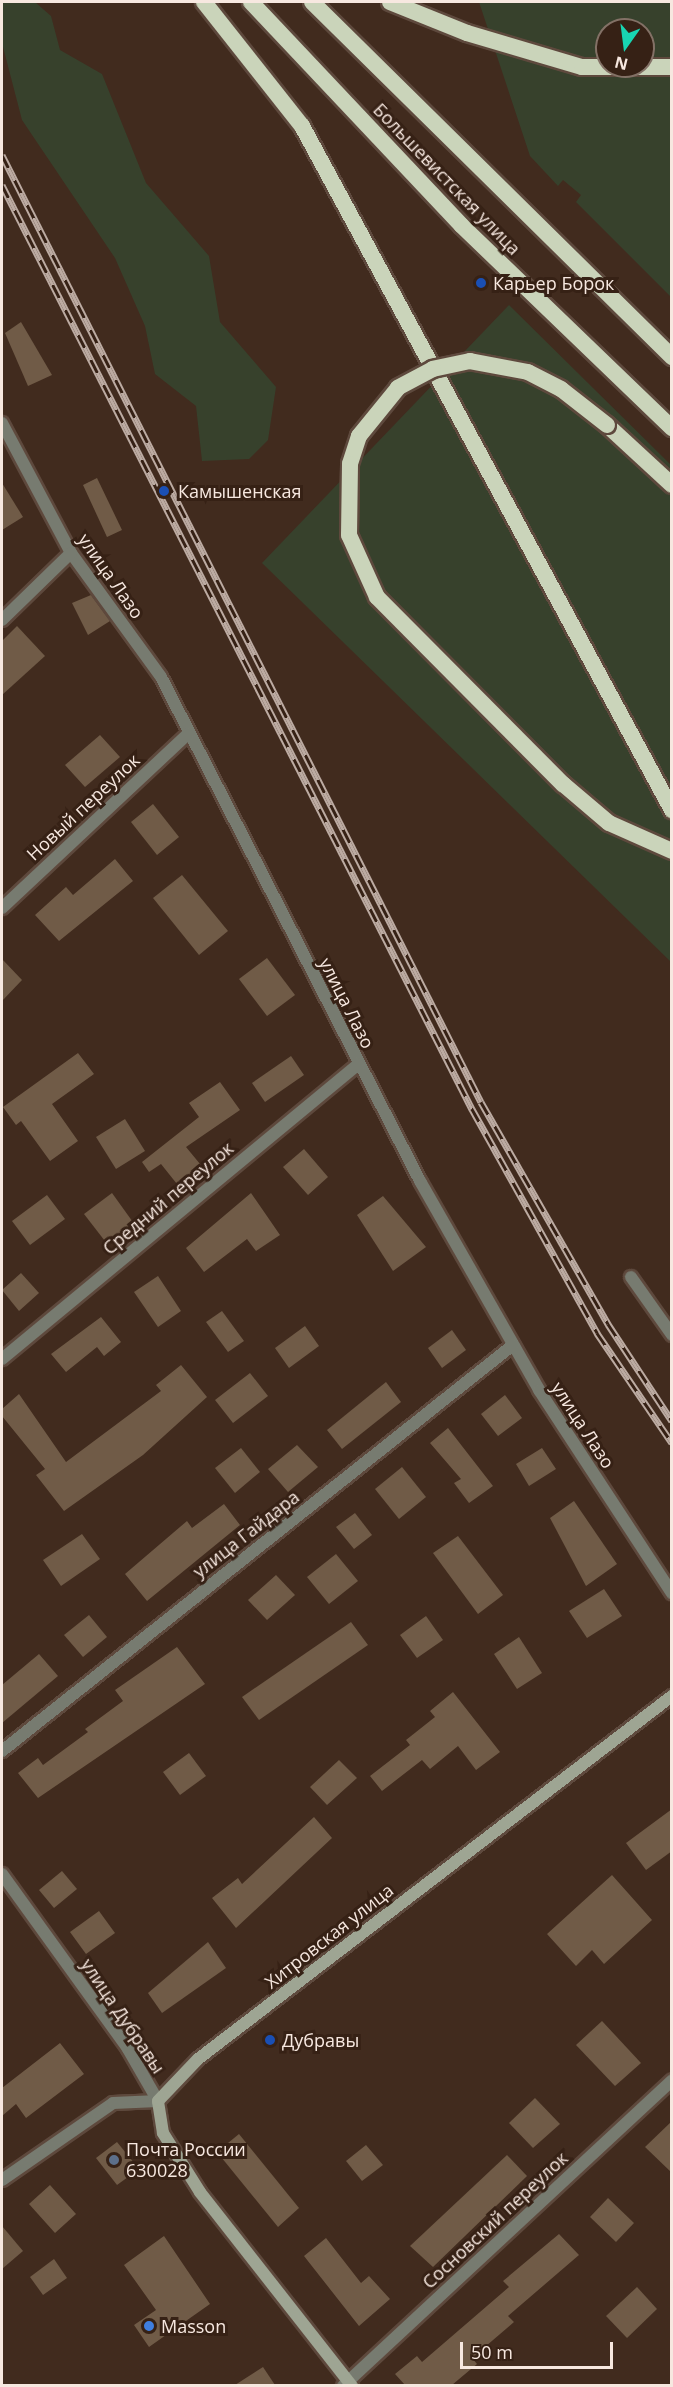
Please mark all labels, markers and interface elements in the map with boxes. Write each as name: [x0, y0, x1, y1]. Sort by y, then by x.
north arrow: [595, 18, 655, 78]
text: N: [612, 51, 630, 76]
street label: Большевистская улица: [369, 99, 525, 259]
place label: Карьер Борок: [493, 272, 614, 294]
marker: Карьер Борок: [474, 276, 488, 290]
place label: Камышенская: [178, 480, 301, 502]
marker: Камышенская: [155, 482, 173, 500]
street label: улица Лазо: [74, 529, 148, 623]
street label: Новый переулок: [22, 749, 144, 865]
street label: улица Лазо: [315, 954, 379, 1052]
street label: Средний переулок: [98, 1137, 238, 1259]
street label: улица Лазо: [547, 1378, 619, 1472]
street label: улица Гайдара: [189, 1486, 303, 1582]
street label: Хитровская улица: [260, 1879, 398, 1993]
street label: улица Дубравы: [77, 1954, 169, 2078]
place label: Дубравы: [282, 2029, 359, 2051]
marker: Дубравы: [263, 2033, 277, 2047]
place label: Почта России 630028: [126, 2139, 246, 2182]
street label: Сосновский переулок: [418, 2147, 572, 2293]
marker: Почта России 630028: [107, 2153, 121, 2167]
place label: Masson: [161, 2315, 226, 2337]
marker: Masson: [142, 2319, 156, 2333]
scale bar: [463, 2330, 616, 2368]
text: 50 m: [471, 2340, 513, 2364]

